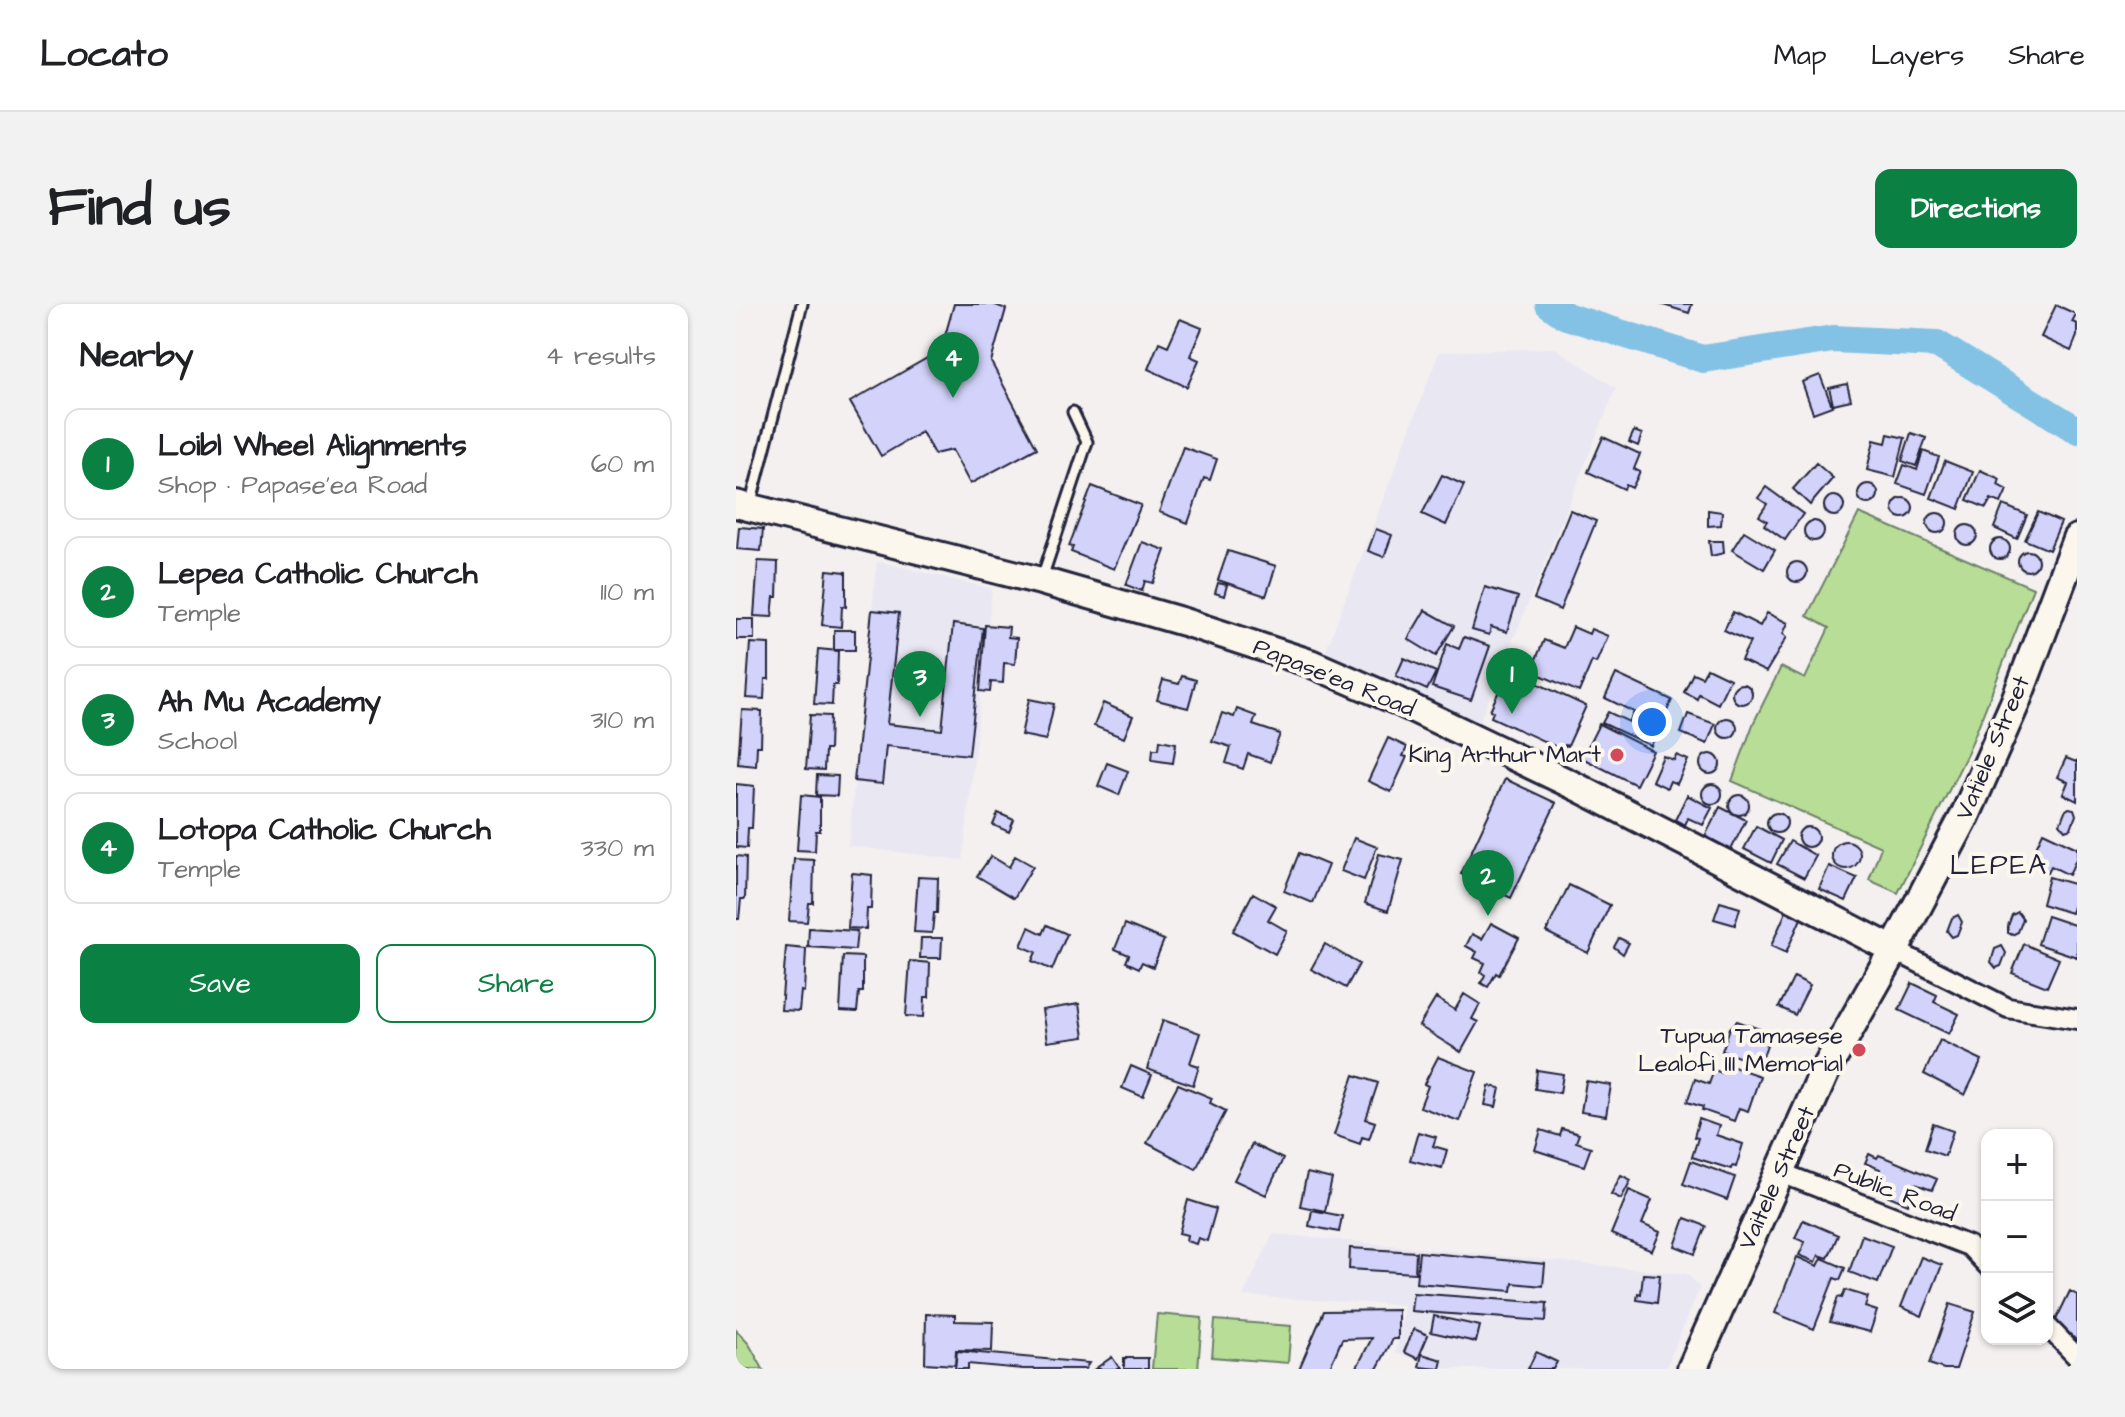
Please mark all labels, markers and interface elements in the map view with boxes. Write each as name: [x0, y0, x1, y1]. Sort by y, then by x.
text: Locato: [40, 29, 168, 81]
text: Map: [1774, 36, 1827, 75]
text: Layers: [1871, 36, 1964, 75]
text: Share: [2008, 36, 2085, 75]
text: Find us: [48, 169, 231, 247]
button: Directions: [1875, 169, 2077, 248]
text: Nearby: [80, 332, 194, 380]
pin: 4: [927, 332, 979, 398]
text: 4 results: [546, 338, 656, 374]
text: Loibl Wheel Alignments: [158, 425, 467, 467]
text: 1: [106, 446, 110, 482]
text: 60 m: [591, 446, 654, 482]
text: Shop · Papase'ea Road: [158, 467, 427, 503]
text: Lepea Catholic Church: [158, 553, 478, 595]
text: 2: [101, 574, 115, 610]
text: 110 m: [600, 574, 654, 610]
text: Temple: [158, 595, 241, 631]
street label: Papase'ea Road: [1248, 630, 1420, 726]
pin: 1: [1486, 648, 1538, 714]
pin: 3: [894, 651, 946, 717]
street label: Vatiele Street: [1947, 670, 2039, 826]
text: Ah Mu Academy: [158, 681, 381, 723]
text: 3: [101, 702, 115, 738]
text: 310 m: [590, 702, 654, 738]
your location: [1632, 702, 1672, 742]
text: School: [158, 723, 237, 759]
place label: King Arthur Mart: [1409, 738, 1601, 773]
marker: King Arthur Mart: [1608, 746, 1626, 764]
text: Lotopa Catholic Church: [158, 809, 491, 851]
text: 4: [99, 830, 117, 866]
text: 330 m: [580, 830, 654, 866]
district label: LEPEA: [1950, 846, 2048, 885]
pin: 2: [1462, 850, 1514, 916]
text: Temple: [158, 851, 241, 887]
button: Save: [80, 944, 360, 1023]
button: Share: [376, 944, 656, 1023]
place label: Tupua Tamasese Lealofi III Memorial: [1638, 1019, 1843, 1081]
marker: Tupua Tamasese Lealofi III Memorial: [1850, 1041, 1868, 1059]
street label: Vaitele Street: [1730, 1100, 1824, 1255]
map controls: [1981, 1129, 2053, 1345]
button: +: [1981, 1129, 2053, 1201]
street label: Public Road: [1829, 1153, 1961, 1231]
button: −: [1981, 1201, 2053, 1273]
button: layers: [1981, 1273, 2053, 1345]

